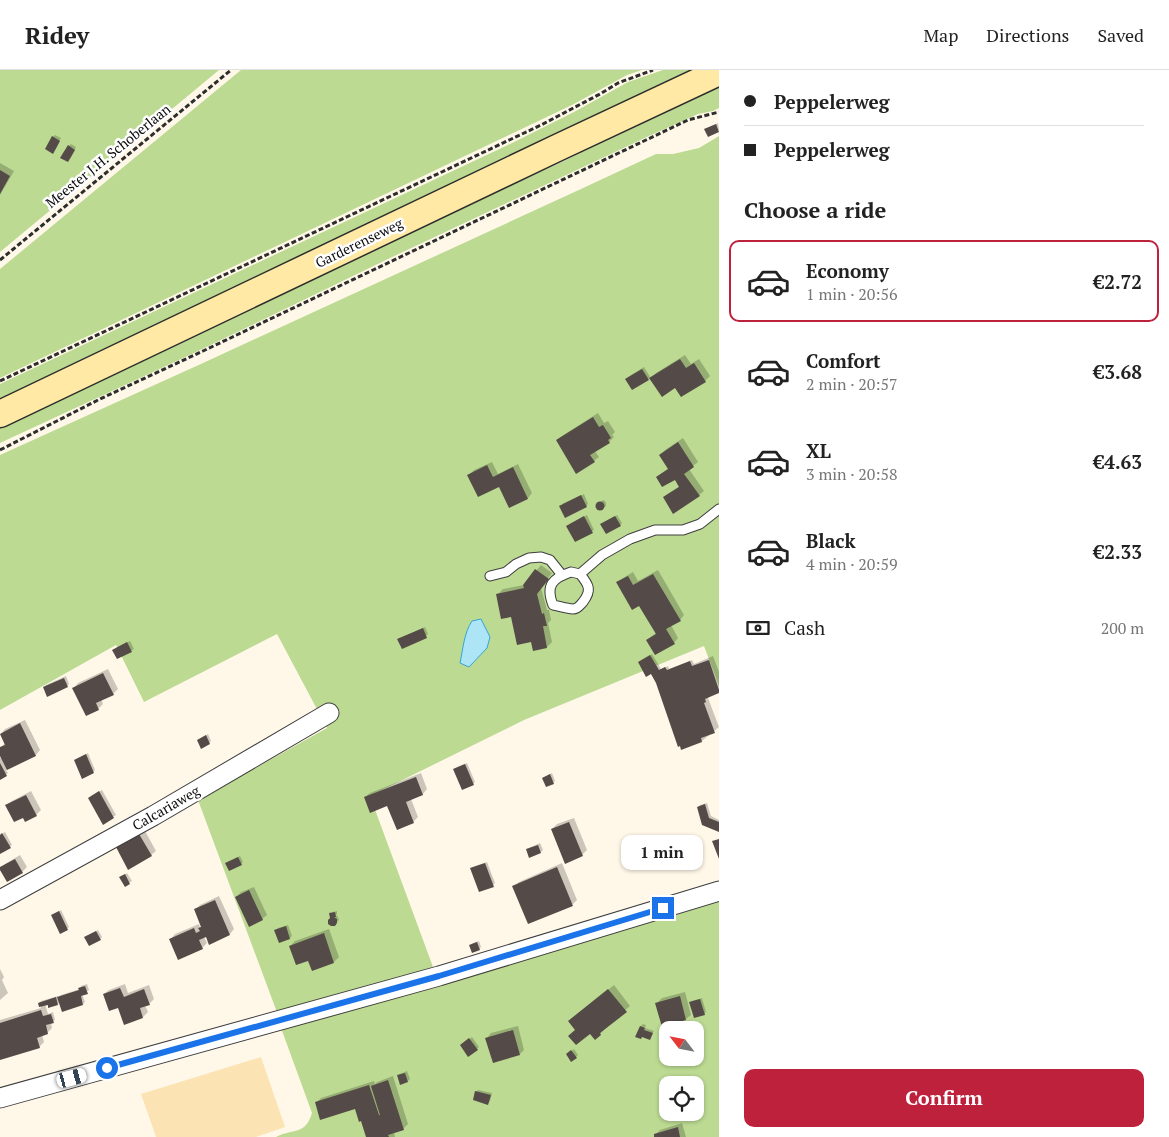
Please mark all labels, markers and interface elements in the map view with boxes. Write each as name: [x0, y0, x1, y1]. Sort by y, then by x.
text: Ridey: [25, 19, 89, 51]
text: Map: [923, 23, 958, 47]
text: Directions: [986, 23, 1069, 47]
text: Saved: [1097, 23, 1144, 47]
text: Peppelerweg: [774, 89, 890, 114]
street label: Meester J.H. Schoberlaan: [41, 99, 175, 212]
text: Peppelerweg: [774, 137, 890, 162]
text: Choose a ride: [744, 195, 886, 224]
street label: Garderenseweg: [312, 213, 406, 272]
text: Economy: [806, 258, 889, 283]
icon: car: [746, 259, 791, 304]
text: €2.72: [1093, 269, 1142, 294]
text: 1 min · 20:56: [806, 283, 898, 305]
text: Comfort: [806, 348, 881, 373]
icon: car: [746, 349, 791, 394]
text: €3.68: [1093, 359, 1142, 384]
text: 2 min · 20:57: [806, 373, 898, 395]
text: XL: [806, 438, 831, 463]
icon: car: [746, 439, 791, 484]
text: €4.63: [1093, 449, 1142, 474]
text: 3 min · 20:58: [806, 463, 898, 485]
text: Black: [806, 528, 856, 553]
icon: car: [746, 529, 791, 574]
text: €2.33: [1093, 539, 1142, 564]
text: 4 min · 20:59: [806, 553, 898, 575]
icon: cash: [744, 614, 772, 642]
text: Cash: [784, 615, 825, 640]
text: 200 m: [1101, 617, 1144, 639]
street label: Calcariaweg: [129, 780, 204, 835]
callout: 1 min: [622, 836, 704, 870]
text: 1 min: [640, 841, 684, 863]
route end: [652, 897, 674, 919]
north arrow: [659, 1021, 704, 1066]
map controls: [659, 1021, 704, 1121]
route start: [96, 1057, 118, 1079]
car: [55, 1067, 88, 1089]
button: Confirm: [744, 1069, 1144, 1127]
button: locate: [659, 1076, 704, 1121]

